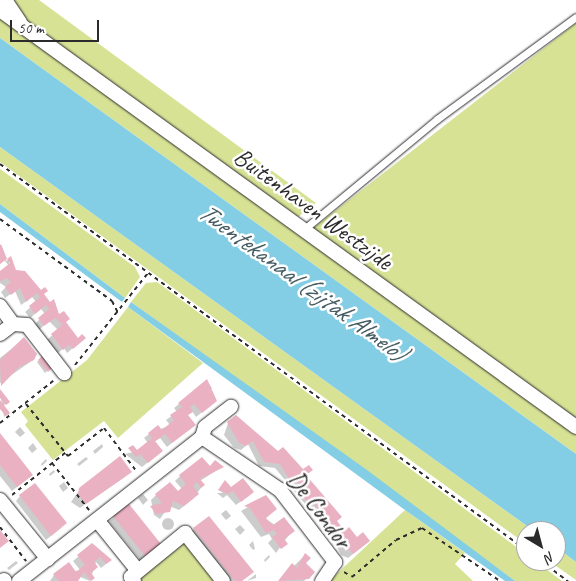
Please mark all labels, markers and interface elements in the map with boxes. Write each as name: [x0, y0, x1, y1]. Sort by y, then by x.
scale bar: [12, 10, 101, 42]
text: 50 m: [18, 19, 44, 38]
street label: Buitenhaven Westzijde: [228, 141, 398, 277]
water label: Twentekanaal (zijtak Almelo): [192, 196, 412, 368]
street label: De Condor: [280, 466, 358, 554]
north arrow: [516, 521, 566, 571]
text: N: [541, 548, 558, 567]

